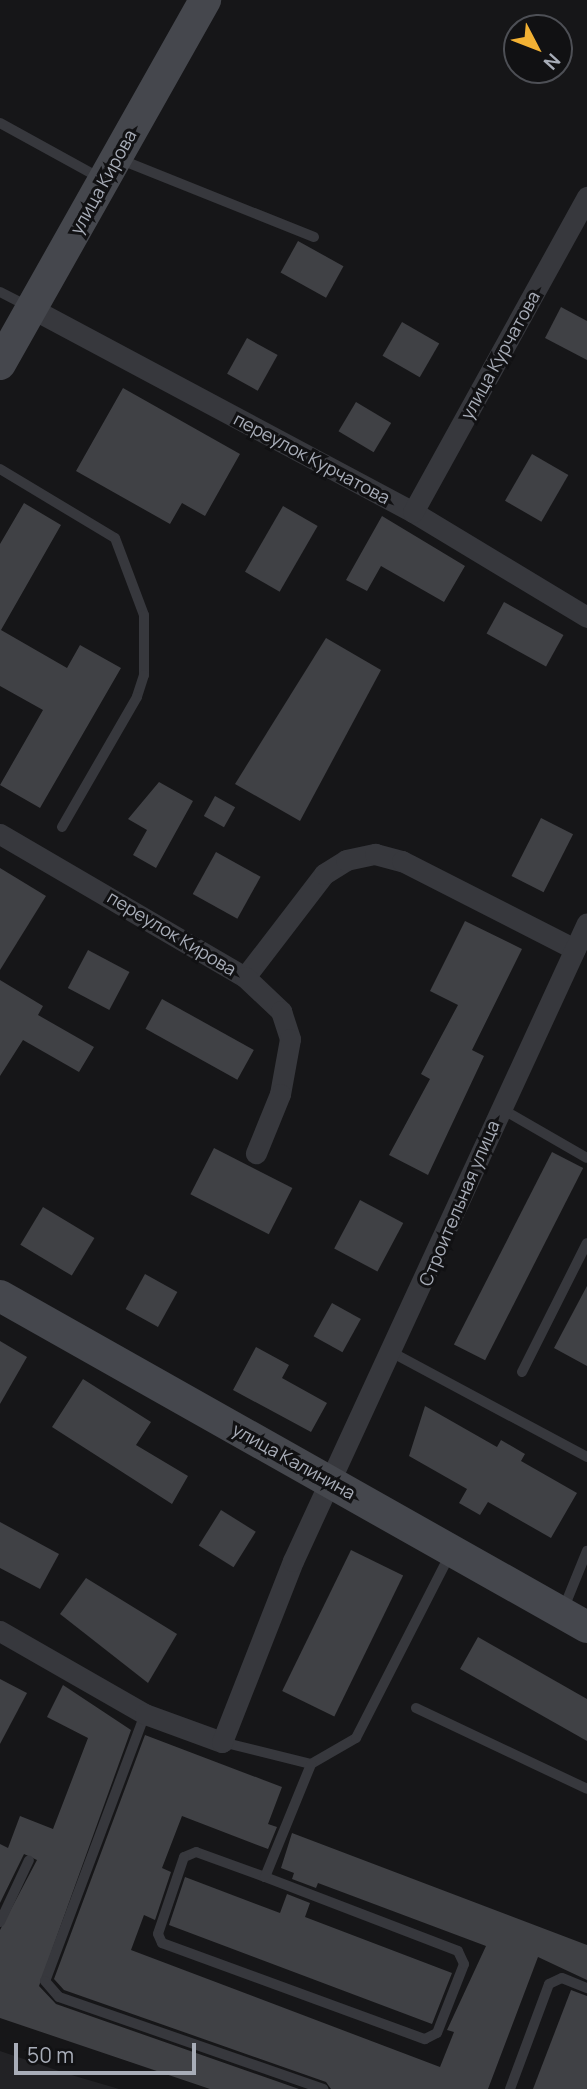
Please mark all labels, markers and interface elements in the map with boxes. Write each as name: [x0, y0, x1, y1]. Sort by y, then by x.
north arrow: [503, 14, 573, 84]
text: N: [538, 48, 566, 75]
street label: улица Кирова: [65, 126, 141, 238]
street label: улица Курчатова: [456, 287, 544, 423]
street label: переулок Курчатова: [230, 408, 394, 508]
street label: переулок Кирова: [104, 886, 240, 980]
street label: Строительная улица: [414, 1117, 504, 1289]
street label: улица Калинина: [229, 1418, 359, 1504]
scale bar: [18, 2030, 200, 2074]
text: 50 m: [27, 2041, 74, 2069]

